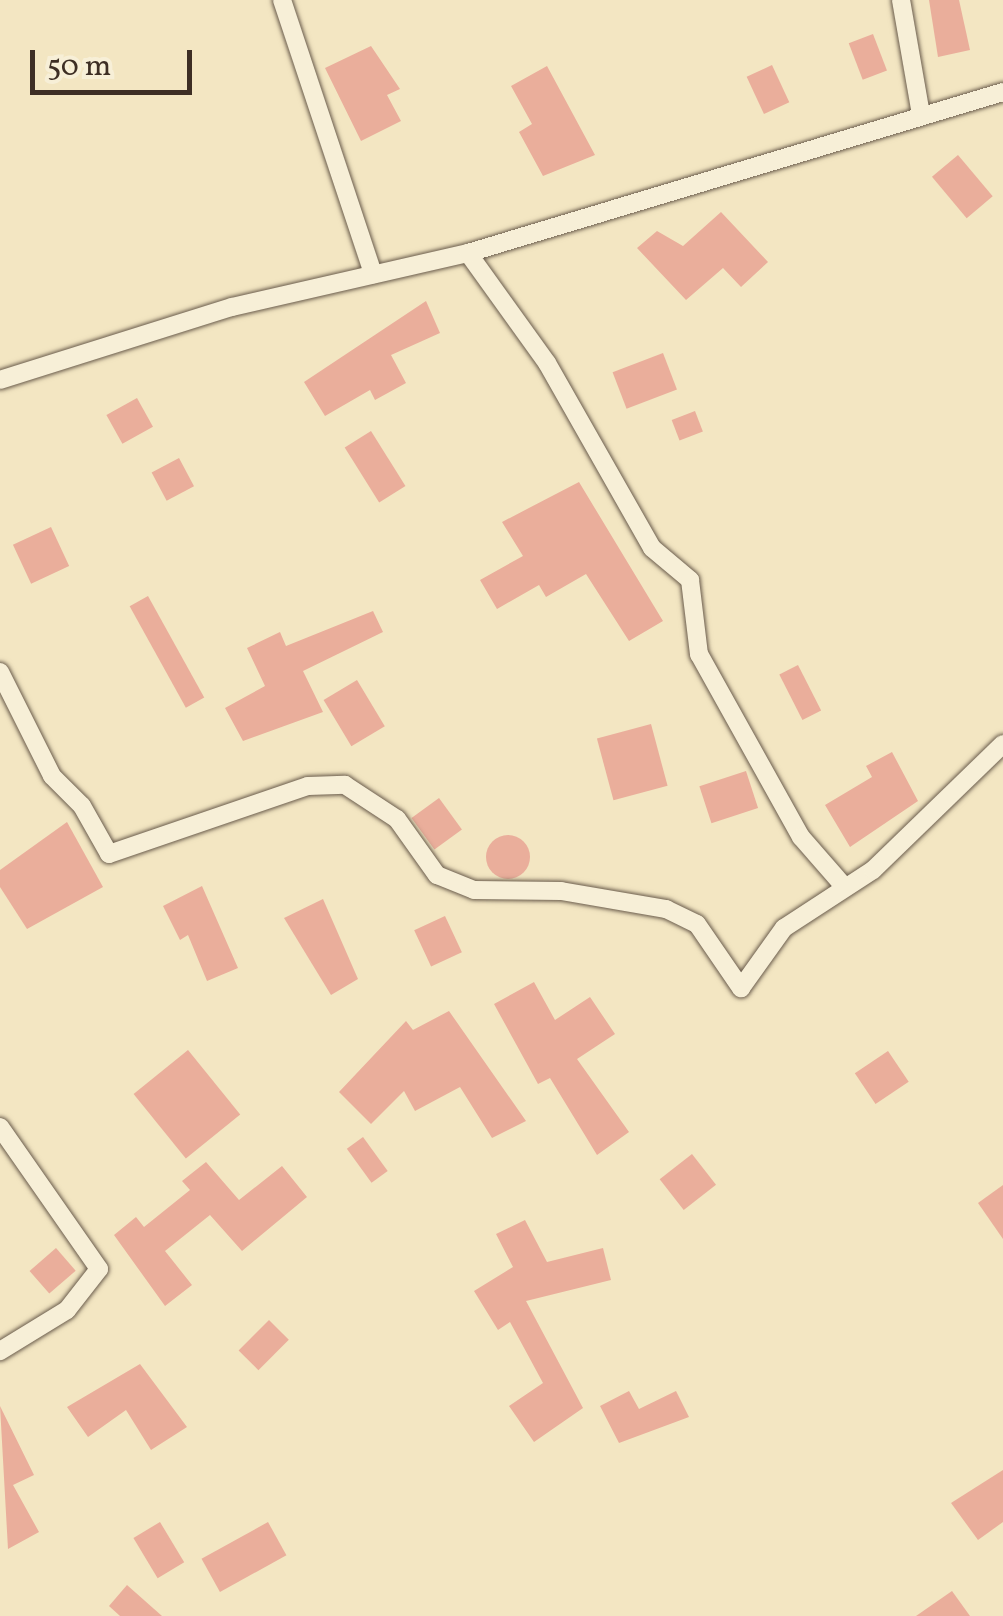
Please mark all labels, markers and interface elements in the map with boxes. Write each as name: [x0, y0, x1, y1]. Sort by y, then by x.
scale bar: [35, 30, 198, 92]
text: 50 m: [47, 46, 111, 88]

